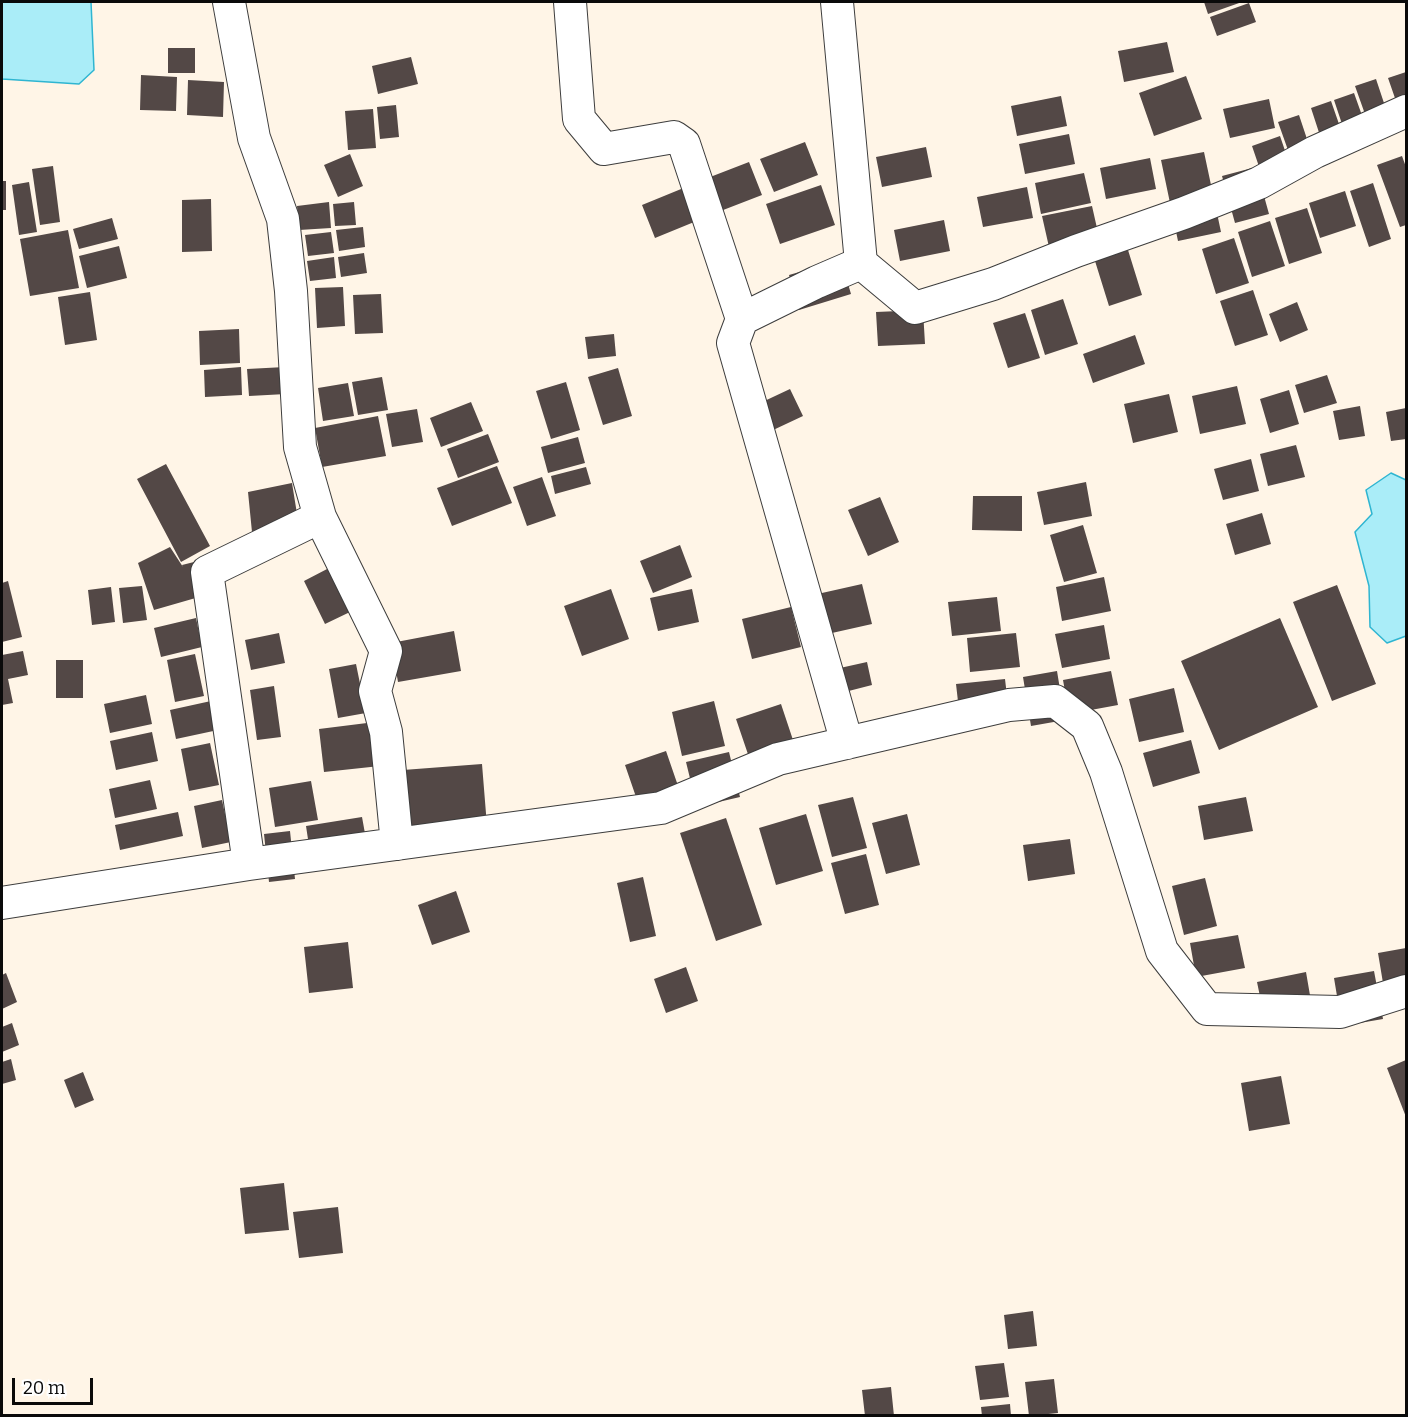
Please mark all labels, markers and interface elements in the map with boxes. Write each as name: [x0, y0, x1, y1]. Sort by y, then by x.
scale bar: [15, 1366, 96, 1404]
text: 20 m: [23, 1377, 65, 1399]

